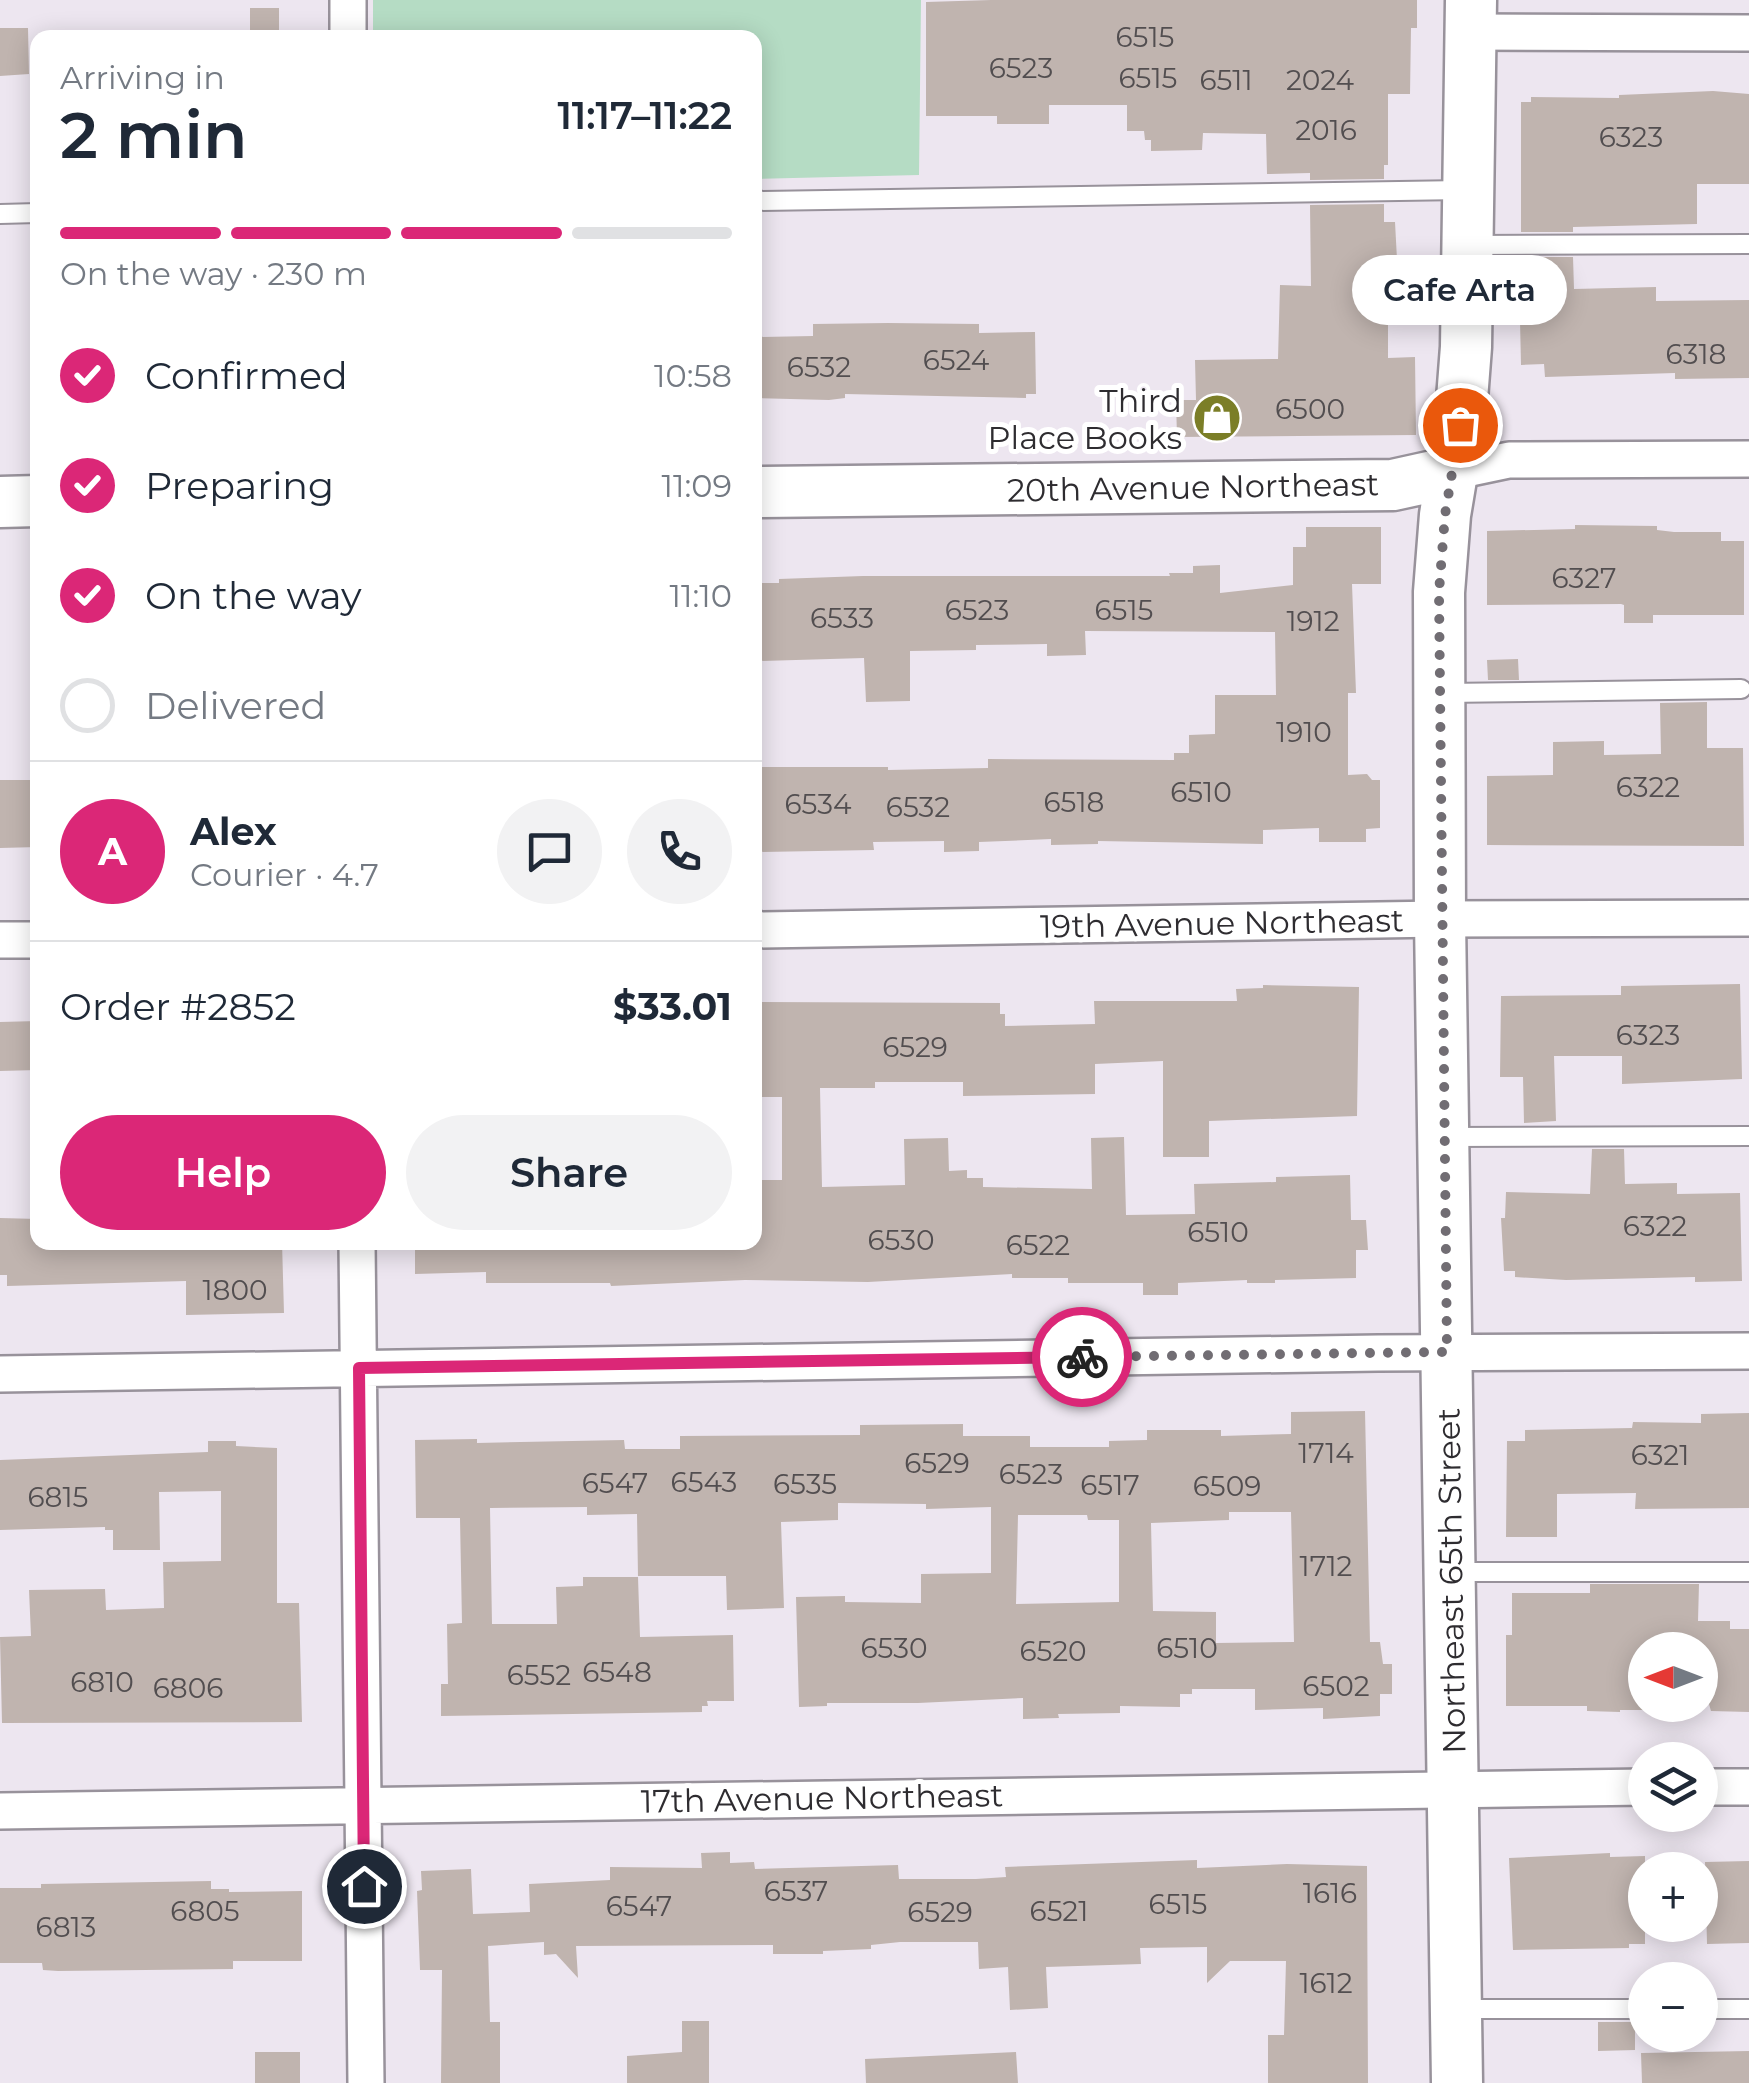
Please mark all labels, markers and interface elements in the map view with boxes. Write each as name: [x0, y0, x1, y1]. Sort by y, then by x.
house number: 6515: [1116, 20, 1174, 54]
house number: 6523: [989, 51, 1053, 85]
text: Arriving in: [60, 58, 225, 97]
house number: 6515: [1119, 61, 1177, 95]
house number: 6511: [1199, 63, 1253, 97]
house number: 2024: [1286, 63, 1355, 97]
text: 11:17–11:22: [557, 92, 732, 139]
text: 2 min: [60, 95, 248, 174]
house number: 2016: [1295, 113, 1357, 147]
house number: 6323: [1599, 120, 1663, 154]
text: On the way · 230 m: [60, 254, 367, 293]
callout: Cafe Arta: [1352, 255, 1568, 325]
text: Cafe Arta: [1383, 270, 1536, 309]
house number: 6318: [1666, 337, 1726, 371]
house number: 6524: [923, 343, 990, 377]
icon: check: [60, 348, 115, 403]
house number: 6532: [787, 350, 851, 384]
text: Confirmed: [145, 352, 348, 399]
text: 10:58: [654, 356, 732, 395]
place label: Third Place Books: [988, 381, 1182, 457]
pin: [1418, 383, 1503, 468]
shop icon: Third Place Books: [1191, 392, 1243, 444]
house number: 6500: [1275, 392, 1345, 426]
icon: bag: [1433, 398, 1488, 453]
icon: check: [60, 458, 115, 513]
text: Preparing: [145, 462, 334, 509]
street label: 20th Avenue Northeast: [1007, 464, 1379, 510]
text: 11:09: [661, 466, 732, 505]
house number: 6327: [1551, 561, 1617, 595]
icon: check: [60, 568, 115, 623]
text: On the way: [145, 572, 362, 619]
text: 11:10: [669, 576, 732, 615]
house number: 6523: [945, 593, 1009, 627]
house number: 6515: [1095, 593, 1153, 627]
house number: 6533: [810, 601, 874, 635]
house number: 1912: [1286, 604, 1340, 638]
text: Delivered: [145, 682, 326, 729]
house number: 1910: [1276, 715, 1332, 749]
house number: 6322: [1616, 770, 1680, 804]
house number: 6510: [1170, 775, 1232, 809]
house number: 6518: [1044, 785, 1104, 819]
house number: 6534: [784, 787, 852, 821]
house number: 6532: [886, 790, 950, 824]
button: chat: [497, 799, 602, 904]
button: phone: [627, 799, 732, 904]
text: Alex: [190, 808, 277, 855]
text: A: [98, 828, 127, 875]
text: Courier · 4.7: [190, 855, 379, 894]
street label: 19th Avenue Northeast: [1040, 900, 1404, 946]
text: Order #2852: [60, 983, 296, 1030]
text: $33.01: [613, 983, 732, 1030]
house number: 6323: [1616, 1018, 1680, 1052]
house number: 6529: [882, 1030, 948, 1064]
button: Help: [60, 1115, 386, 1230]
button: Share: [406, 1115, 732, 1230]
house number: 6322: [1623, 1209, 1687, 1243]
house number: 6510: [1187, 1215, 1249, 1249]
house number: 6530: [867, 1223, 935, 1257]
house number: 6522: [1006, 1228, 1070, 1262]
house number: 1800: [202, 1273, 268, 1307]
courier: [1032, 1307, 1132, 1407]
icon: bike: [1055, 1330, 1110, 1385]
street label: Northeast 65th Street: [1428, 1408, 1474, 1754]
house number: 1714: [1298, 1436, 1354, 1470]
house number: 6321: [1631, 1438, 1689, 1472]
house number: 6529: [904, 1446, 970, 1480]
house number: 6523: [999, 1457, 1063, 1491]
house number: 6543: [671, 1465, 737, 1499]
house number: 6547: [582, 1466, 648, 1500]
house number: 6535: [773, 1467, 837, 1501]
house number: 6517: [1080, 1468, 1140, 1502]
house number: 6509: [1193, 1469, 1261, 1503]
house number: 6815: [28, 1480, 88, 1514]
house number: 1712: [1300, 1549, 1352, 1583]
house number: 6530: [860, 1631, 928, 1665]
house number: 6510: [1156, 1631, 1218, 1665]
north arrow: [1628, 1632, 1718, 1722]
map controls: [1628, 1632, 1718, 2052]
house number: 6520: [1019, 1634, 1087, 1668]
house number: 6548: [582, 1655, 652, 1689]
house number: 6552: [507, 1658, 571, 1692]
house number: 6810: [70, 1665, 134, 1699]
house number: 6502: [1302, 1669, 1370, 1703]
house number: 6806: [153, 1671, 223, 1705]
button: layers: [1628, 1742, 1718, 1832]
street label: 17th Avenue Northeast: [640, 1775, 1004, 1821]
pin: [322, 1844, 407, 1929]
button: +: [1628, 1852, 1718, 1942]
icon: home: [337, 1859, 392, 1914]
house number: 6537: [764, 1874, 828, 1908]
house number: 1616: [1303, 1876, 1357, 1910]
house number: 6515: [1149, 1887, 1207, 1921]
house number: 6547: [606, 1889, 672, 1923]
house number: 6805: [170, 1894, 240, 1928]
house number: 6521: [1030, 1894, 1088, 1928]
house number: 6529: [907, 1895, 973, 1929]
house number: 6813: [36, 1910, 96, 1944]
button: −: [1628, 1962, 1718, 2052]
house number: 1612: [1299, 1966, 1353, 2000]

